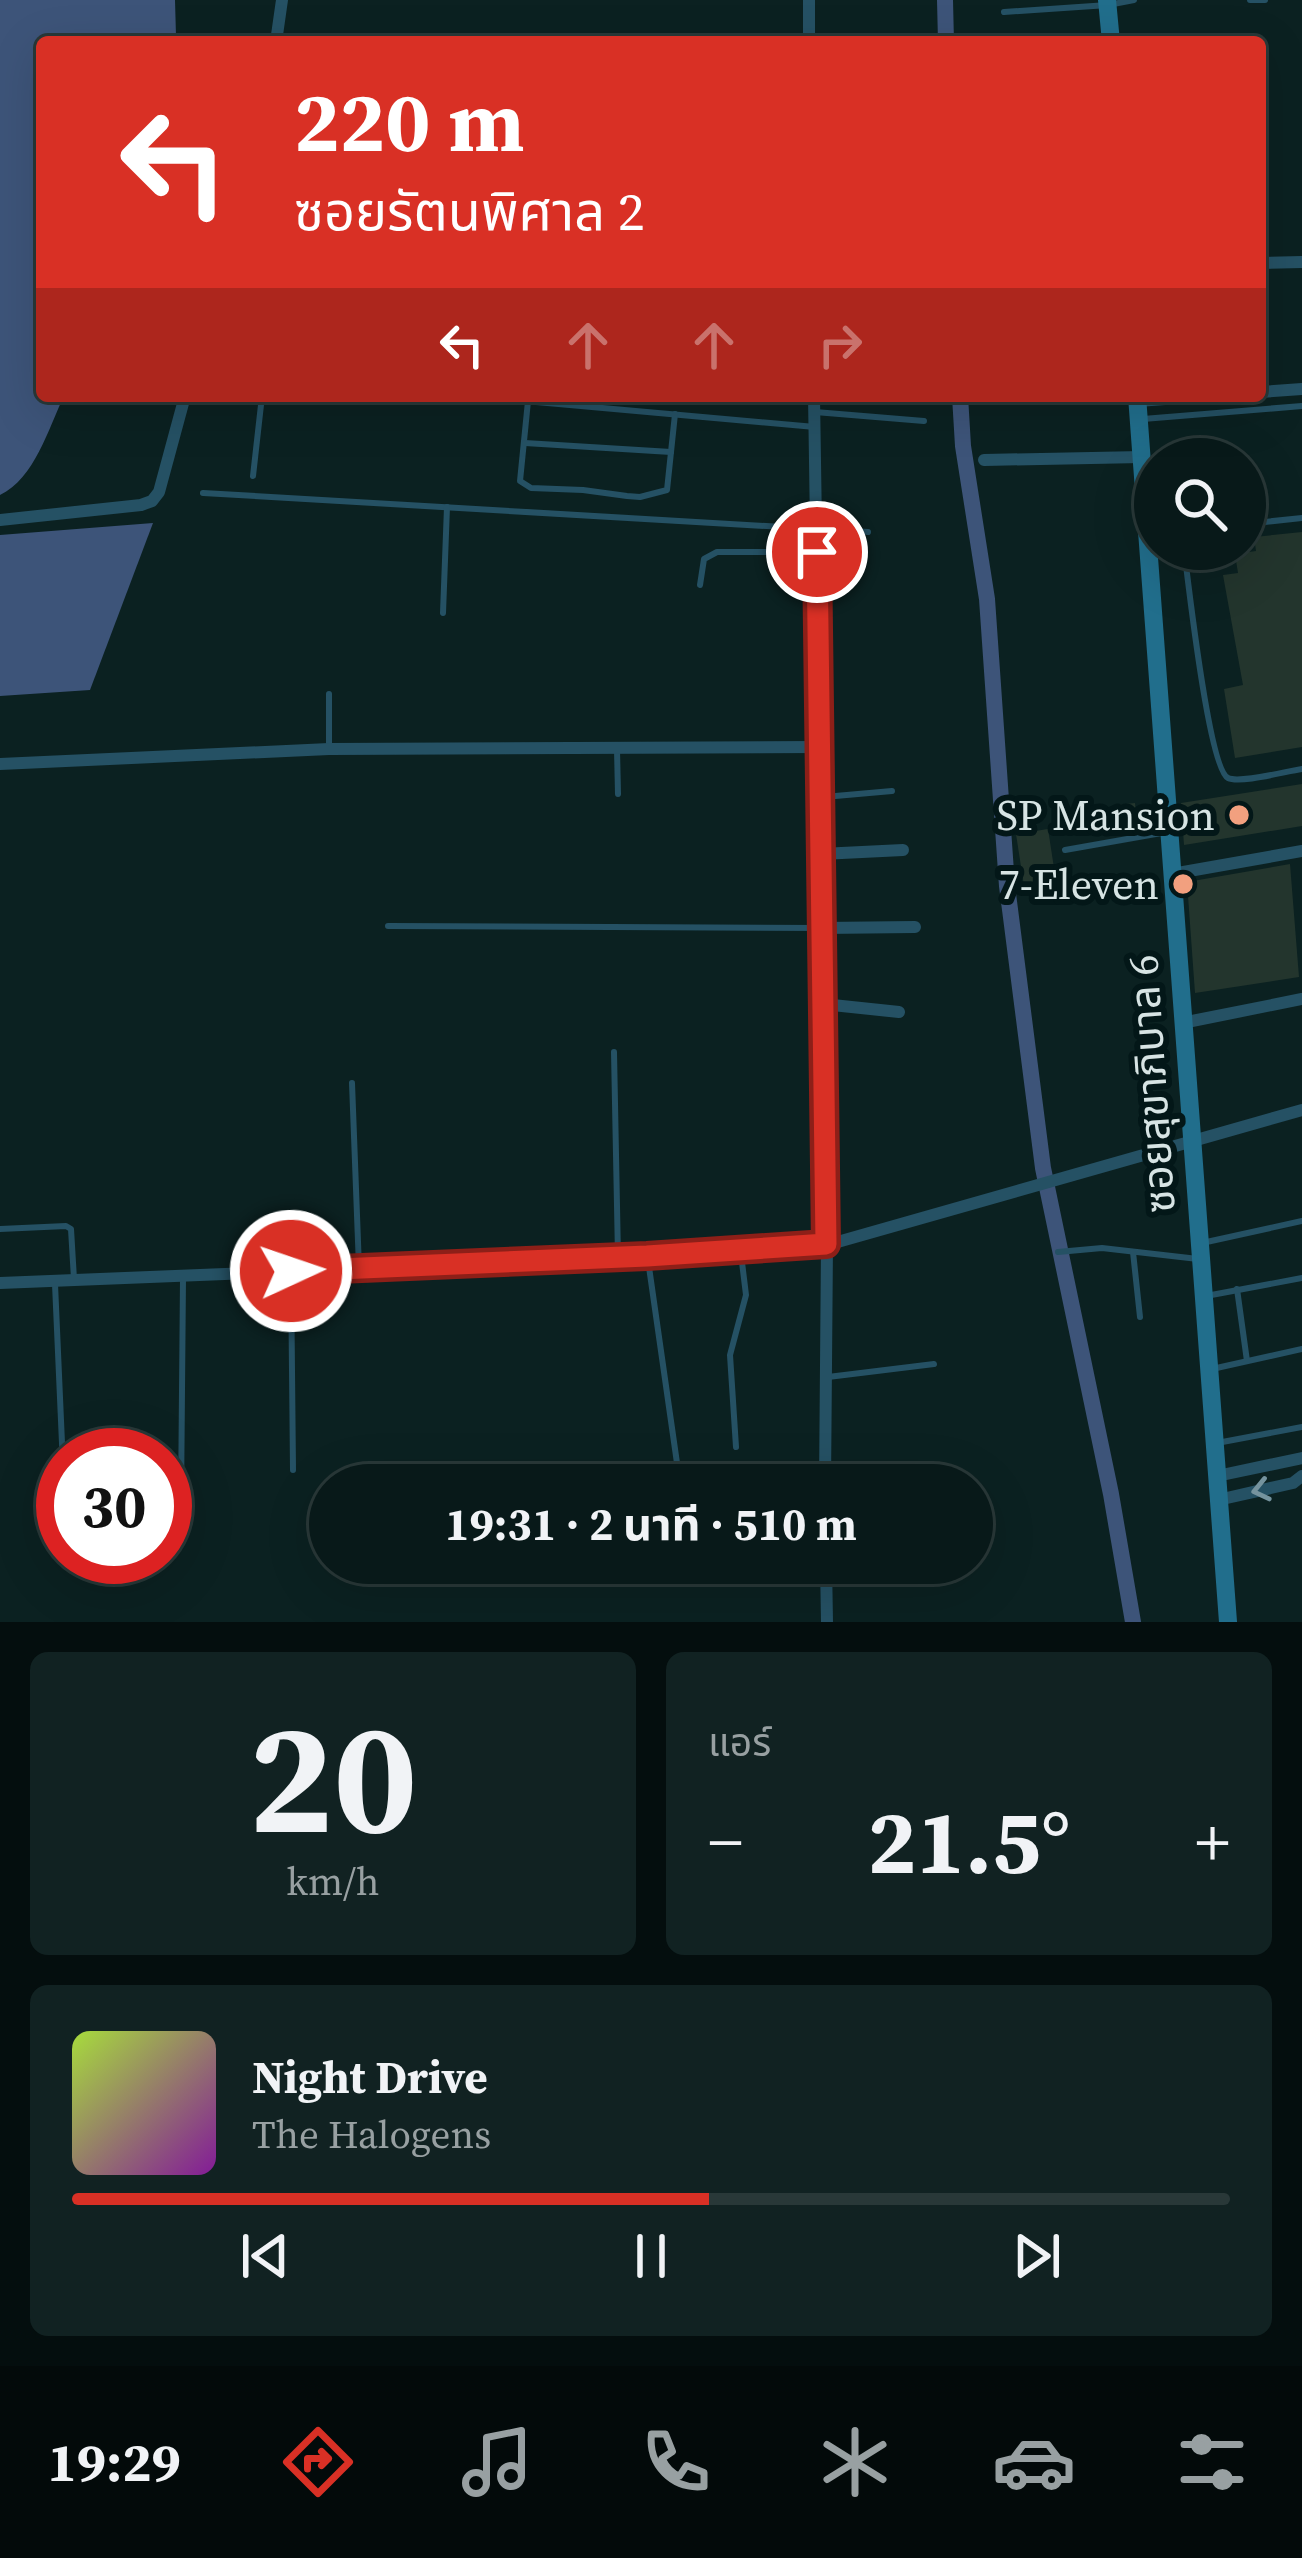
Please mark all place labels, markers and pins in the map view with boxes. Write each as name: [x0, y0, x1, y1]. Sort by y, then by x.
pin: [766, 501, 868, 603]
place label: SP Mansion: [996, 786, 1215, 844]
marker: SP Mansion: [1226, 802, 1252, 828]
place label: 7-Eleven: [999, 855, 1159, 913]
marker: 7-Eleven: [1170, 871, 1196, 897]

